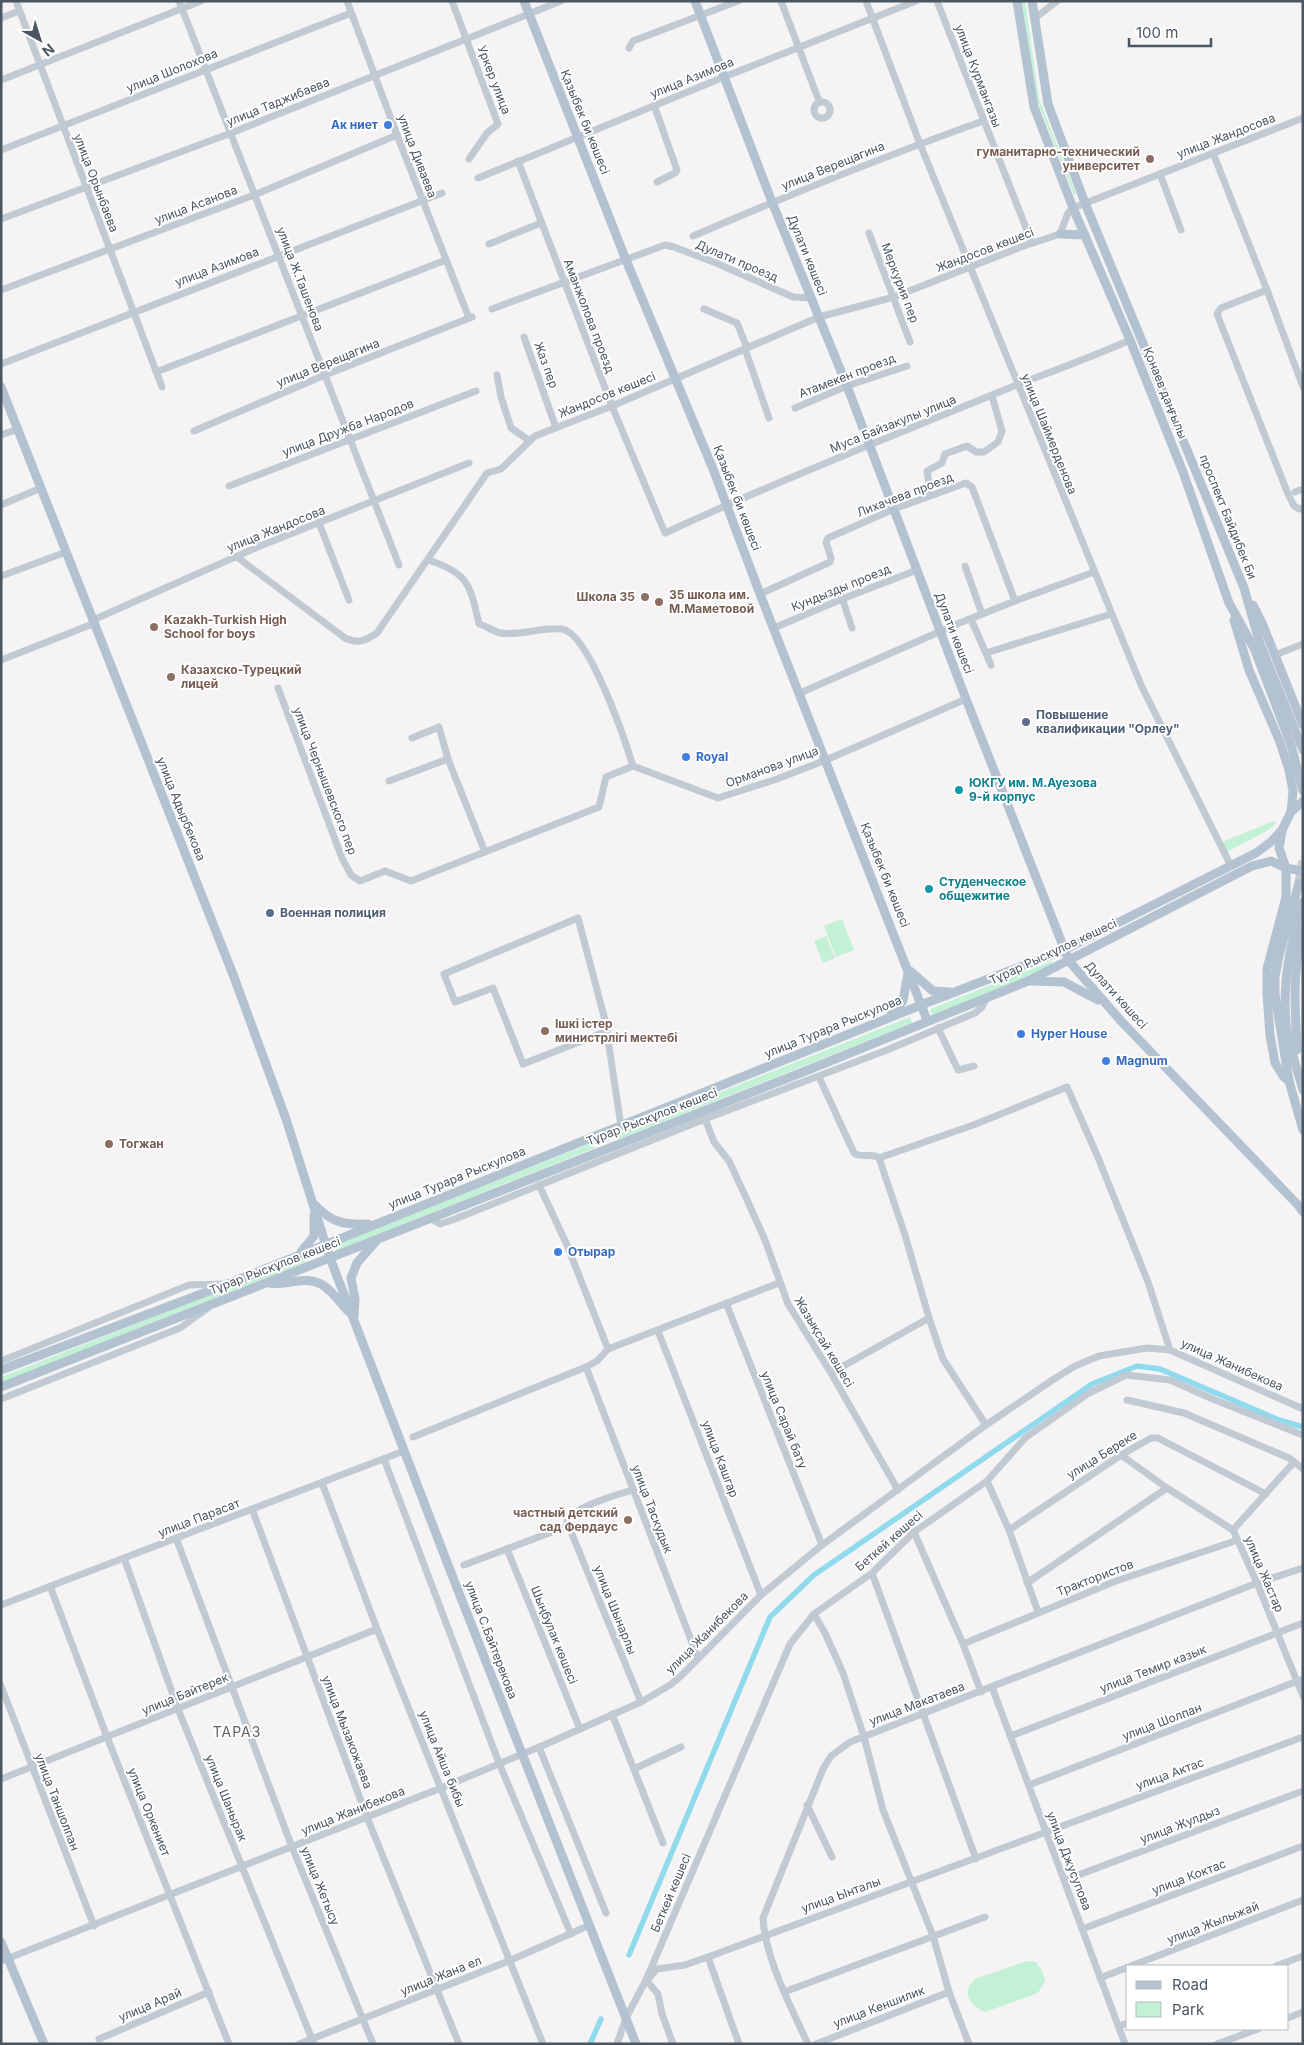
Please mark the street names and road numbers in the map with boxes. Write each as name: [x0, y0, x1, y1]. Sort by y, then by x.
street label: улица Курмангазы: [952, 22, 1005, 129]
street label: Уркер улица: [474, 43, 514, 116]
street label: улица Шолохова: [124, 45, 220, 96]
street label: улица Азимова: [648, 54, 736, 101]
street label: Қазыбек би көшесі: [558, 67, 613, 176]
street label: улица Таджибаева: [224, 74, 332, 129]
street label: улица Жандосова: [1174, 110, 1277, 161]
street label: улица Диваева: [395, 112, 440, 200]
street label: улица Орынбаева: [71, 131, 122, 234]
street label: улица Верещагина: [779, 138, 887, 193]
street label: улица Асанова: [152, 182, 239, 227]
street label: Дулати көшесі: [784, 212, 831, 298]
street label: Жандосов көшесі: [934, 224, 1036, 275]
street label: улица Ж.Ташенова: [274, 225, 327, 333]
street label: Дулати проезд: [694, 236, 781, 285]
street label: Меркурия пер: [878, 241, 923, 325]
street label: улица Азимова: [173, 244, 261, 289]
street label: Аманжолова проезд: [561, 257, 618, 375]
street label: улица Верещагина: [274, 335, 382, 390]
street label: Жаз пер: [531, 340, 562, 390]
street label: Қонаев даңғылы: [1140, 345, 1191, 441]
street label: Атамекен проезд: [796, 350, 898, 401]
street label: Жандосов көшесі: [556, 368, 658, 421]
street label: улица Шаймерденова: [1018, 371, 1081, 496]
street label: Муса Байзакулы улица: [828, 391, 958, 456]
street label: улица Дружба Народов: [280, 395, 416, 460]
street label: Қазыбек би көшесі: [710, 443, 764, 553]
street label: проспект Байдибек Би: [1197, 452, 1260, 581]
street label: Лихачева проезд: [854, 469, 956, 520]
street label: улица Жандосова: [225, 502, 327, 555]
street label: Кундызды проезд: [789, 561, 893, 614]
street label: Дулати көшесі: [932, 590, 977, 676]
street label: улица Чернышевского пер: [290, 705, 361, 857]
street label: Орманова улица: [723, 743, 820, 790]
street label: улица Адырбекова: [154, 755, 209, 863]
street label: Қазыбек би көшесі: [858, 820, 913, 929]
street label: Тұрар Рыскұлов көшесі: [987, 915, 1119, 988]
street label: Дулати көшесі: [1082, 958, 1151, 1032]
street label: улица Турара Рыскулова: [762, 992, 904, 1061]
street label: Тұрар Рыскұлов көшесі: [584, 1085, 719, 1148]
street label: улица Турара Рыскулова: [386, 1143, 528, 1212]
street label: Тұрар Рыскұлов көшесі: [207, 1234, 342, 1297]
street label: Жазықсай көшесі: [791, 1294, 857, 1390]
street label: улица Жанибекова: [1179, 1335, 1286, 1394]
street label: улица Сарай бату: [758, 1369, 811, 1471]
street label: улица Кашгар: [699, 1418, 742, 1500]
street label: улица Береке: [1064, 1427, 1140, 1482]
street label: улица Таскудык: [629, 1462, 676, 1556]
street label: улица Парасат: [156, 1495, 242, 1540]
street label: Беткей көшесі: [852, 1507, 925, 1574]
street label: улица Жастар: [1242, 1533, 1287, 1614]
street label: Трактористов: [1054, 1556, 1136, 1599]
street label: улица Шынарлы: [591, 1563, 640, 1657]
street label: улица С.Байтерекова: [462, 1579, 521, 1701]
street label: Шыңбулак көшесі: [528, 1584, 581, 1686]
street label: улица Жанибекова: [662, 1588, 751, 1677]
street label: улица Темир казык: [1097, 1641, 1209, 1696]
street label: улица Байтерек: [139, 1669, 231, 1718]
street label: улица Мызакожаева: [319, 1673, 376, 1791]
street label: улица Макатаева: [867, 1678, 967, 1729]
street label: улица Шолпан: [1120, 1699, 1204, 1744]
street label: улица Айша бибы: [416, 1708, 469, 1809]
street label: улица Таншолпан: [32, 1751, 83, 1853]
street label: улица Шанырак: [202, 1752, 251, 1844]
street label: улица Актас: [1134, 1754, 1206, 1793]
street label: улица Оркениет: [125, 1765, 174, 1859]
street label: улица Жанибекова: [299, 1783, 407, 1838]
street label: улица Жулдыз: [1138, 1802, 1222, 1847]
street label: улица Джусупова: [1044, 1809, 1095, 1912]
street label: улица Жетысу: [298, 1844, 343, 1928]
street label: Беткей көшесі: [647, 1851, 694, 1935]
street label: улица Коктас: [1150, 1856, 1228, 1898]
street label: улица Ынталы: [799, 1873, 883, 1916]
street label: улица Жылыжай: [1165, 1898, 1261, 1947]
street label: улица Жана ел: [398, 1952, 484, 1999]
street label: улица Кеншилик: [831, 1982, 927, 2031]
street label: улица Арай: [116, 1985, 184, 2025]

